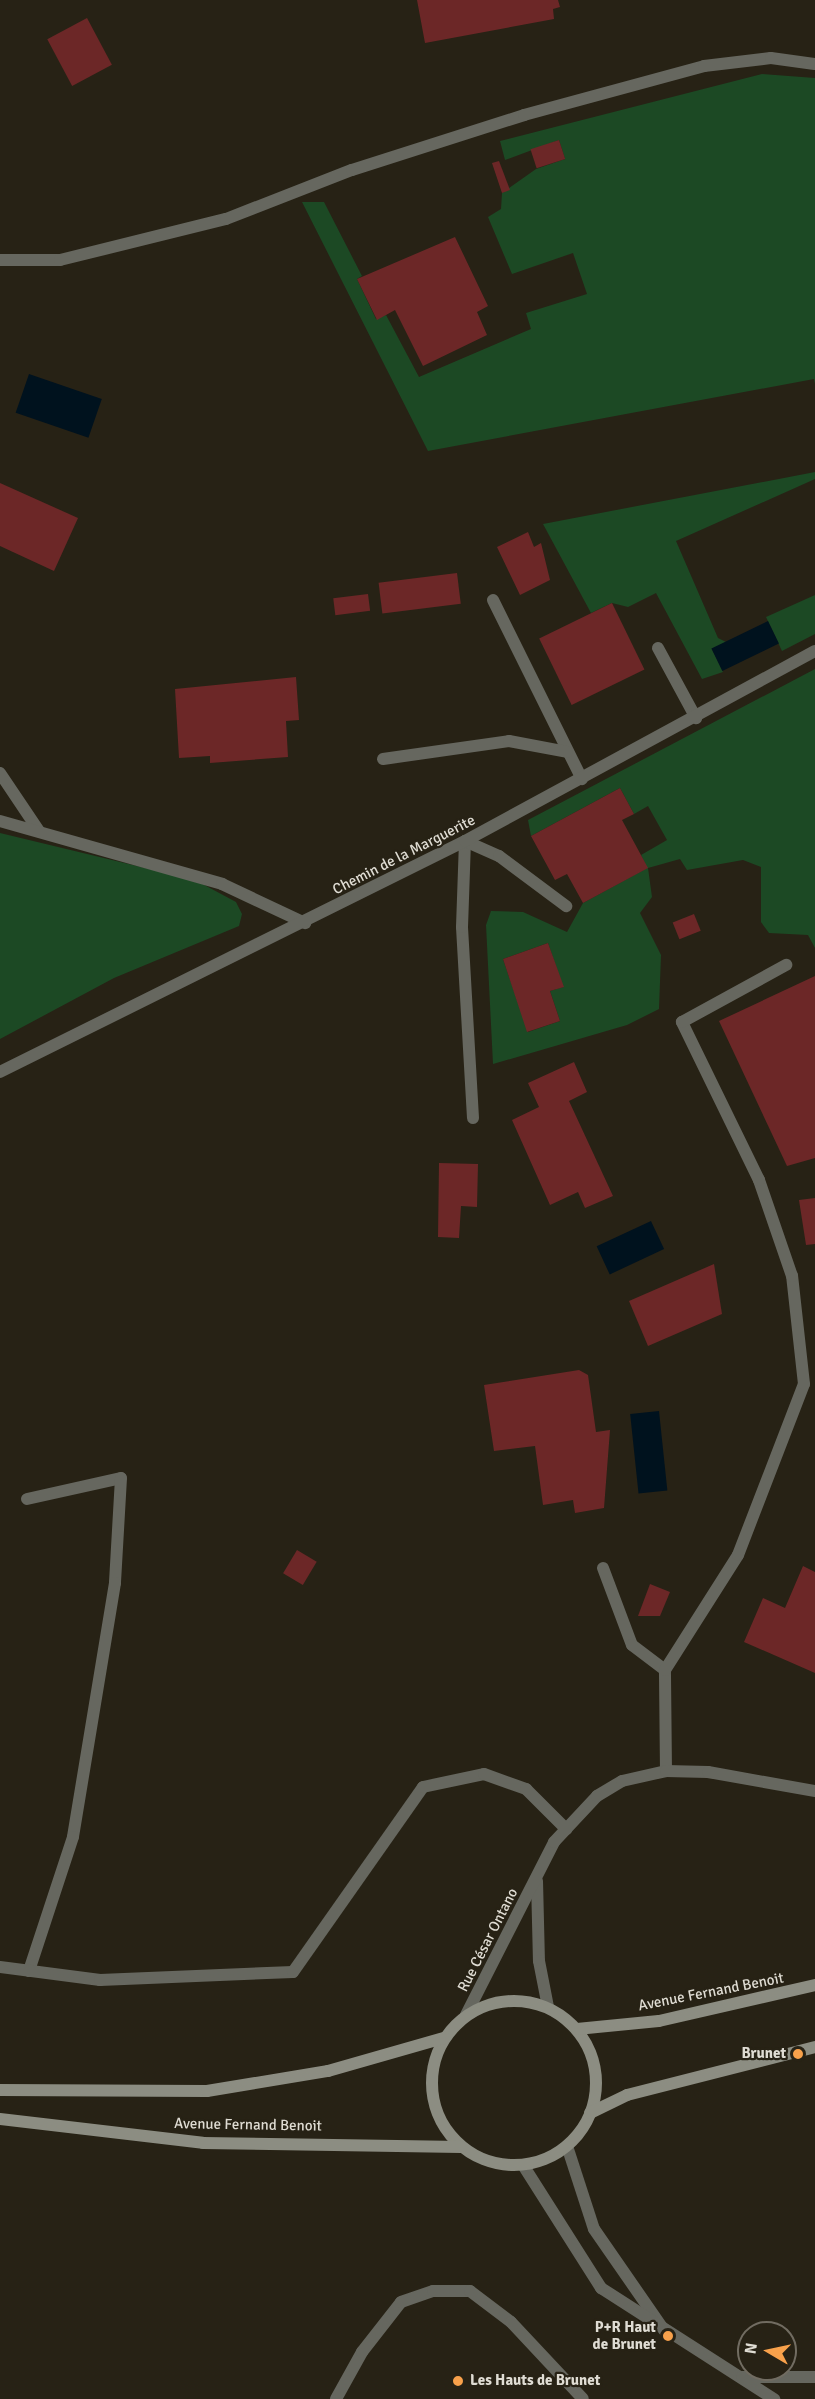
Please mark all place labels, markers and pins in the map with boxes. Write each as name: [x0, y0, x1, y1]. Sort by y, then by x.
place label: Brunet: [741, 2045, 786, 2063]
marker: Brunet: [791, 2047, 805, 2061]
place label: P+R Haut de Brunet: [593, 2318, 656, 2353]
marker: P+R Haut de Brunet: [661, 2329, 675, 2343]
place label: Les Hauts de Brunet: [470, 2372, 600, 2390]
marker: Les Hauts de Brunet: [451, 2374, 465, 2388]

